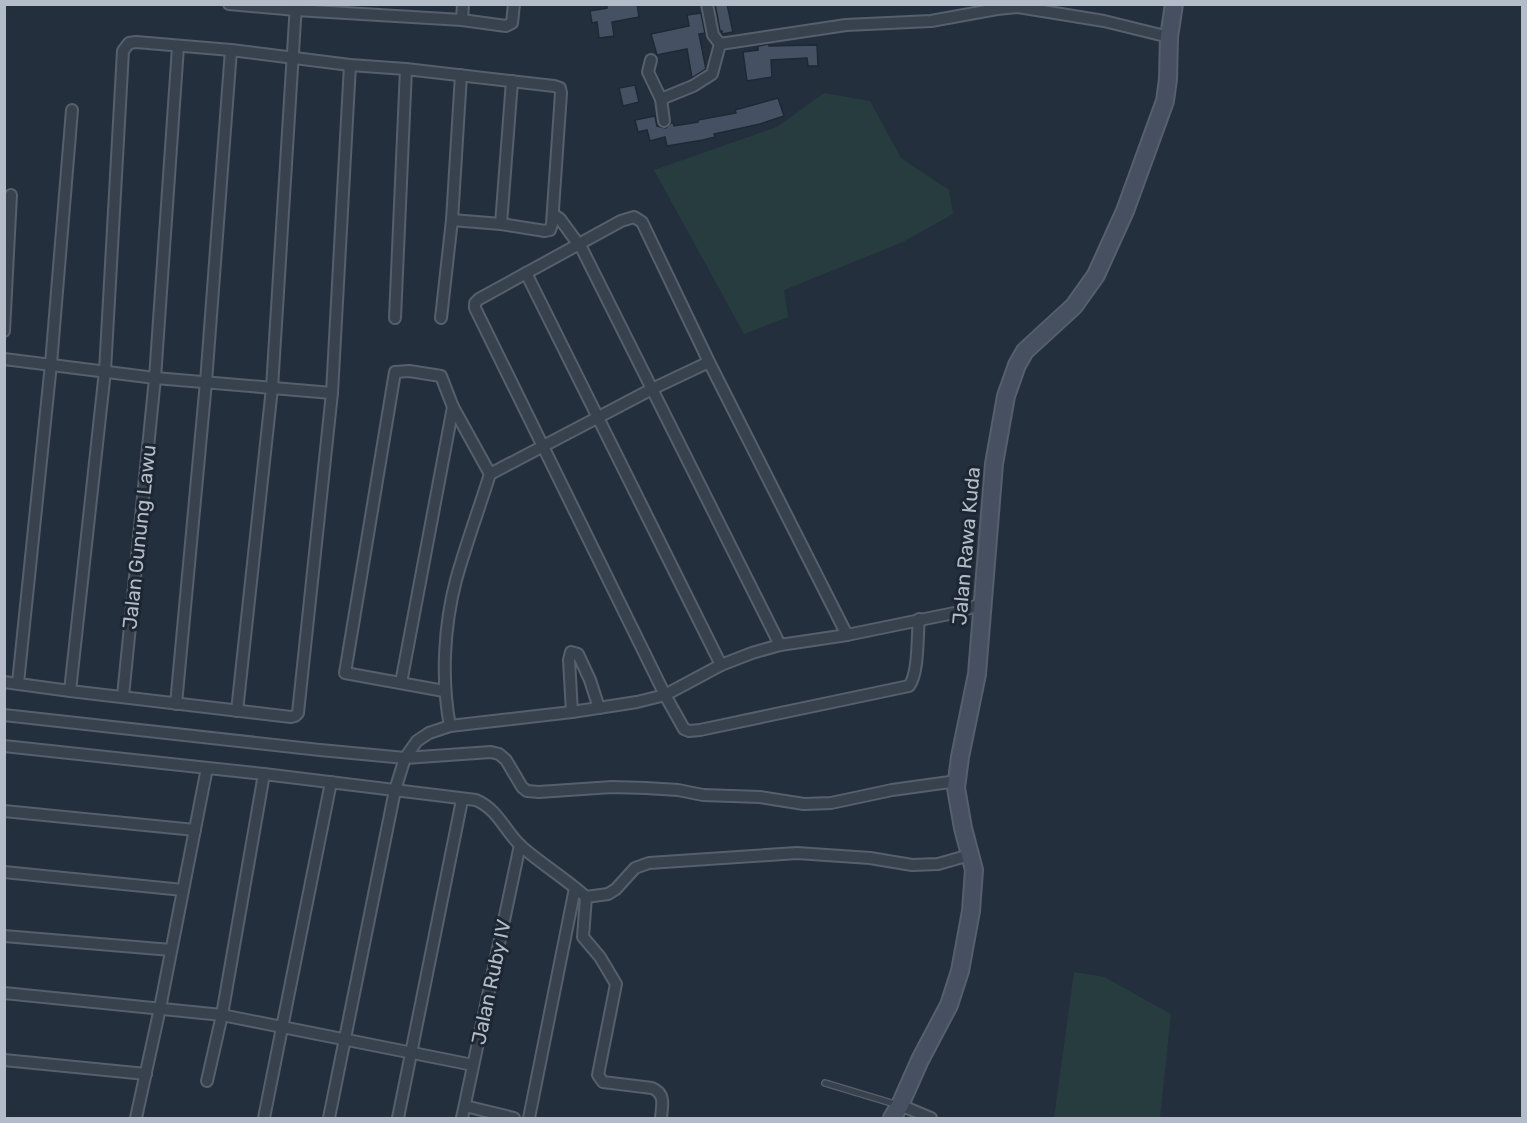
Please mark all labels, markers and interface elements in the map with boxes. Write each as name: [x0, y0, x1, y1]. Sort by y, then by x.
street label: Jalan Gunung Lawu: [117, 443, 161, 631]
street label: Jalan Rawa Kuda: [947, 466, 985, 626]
street label: Jalan Ruby IV: [466, 917, 516, 1047]

